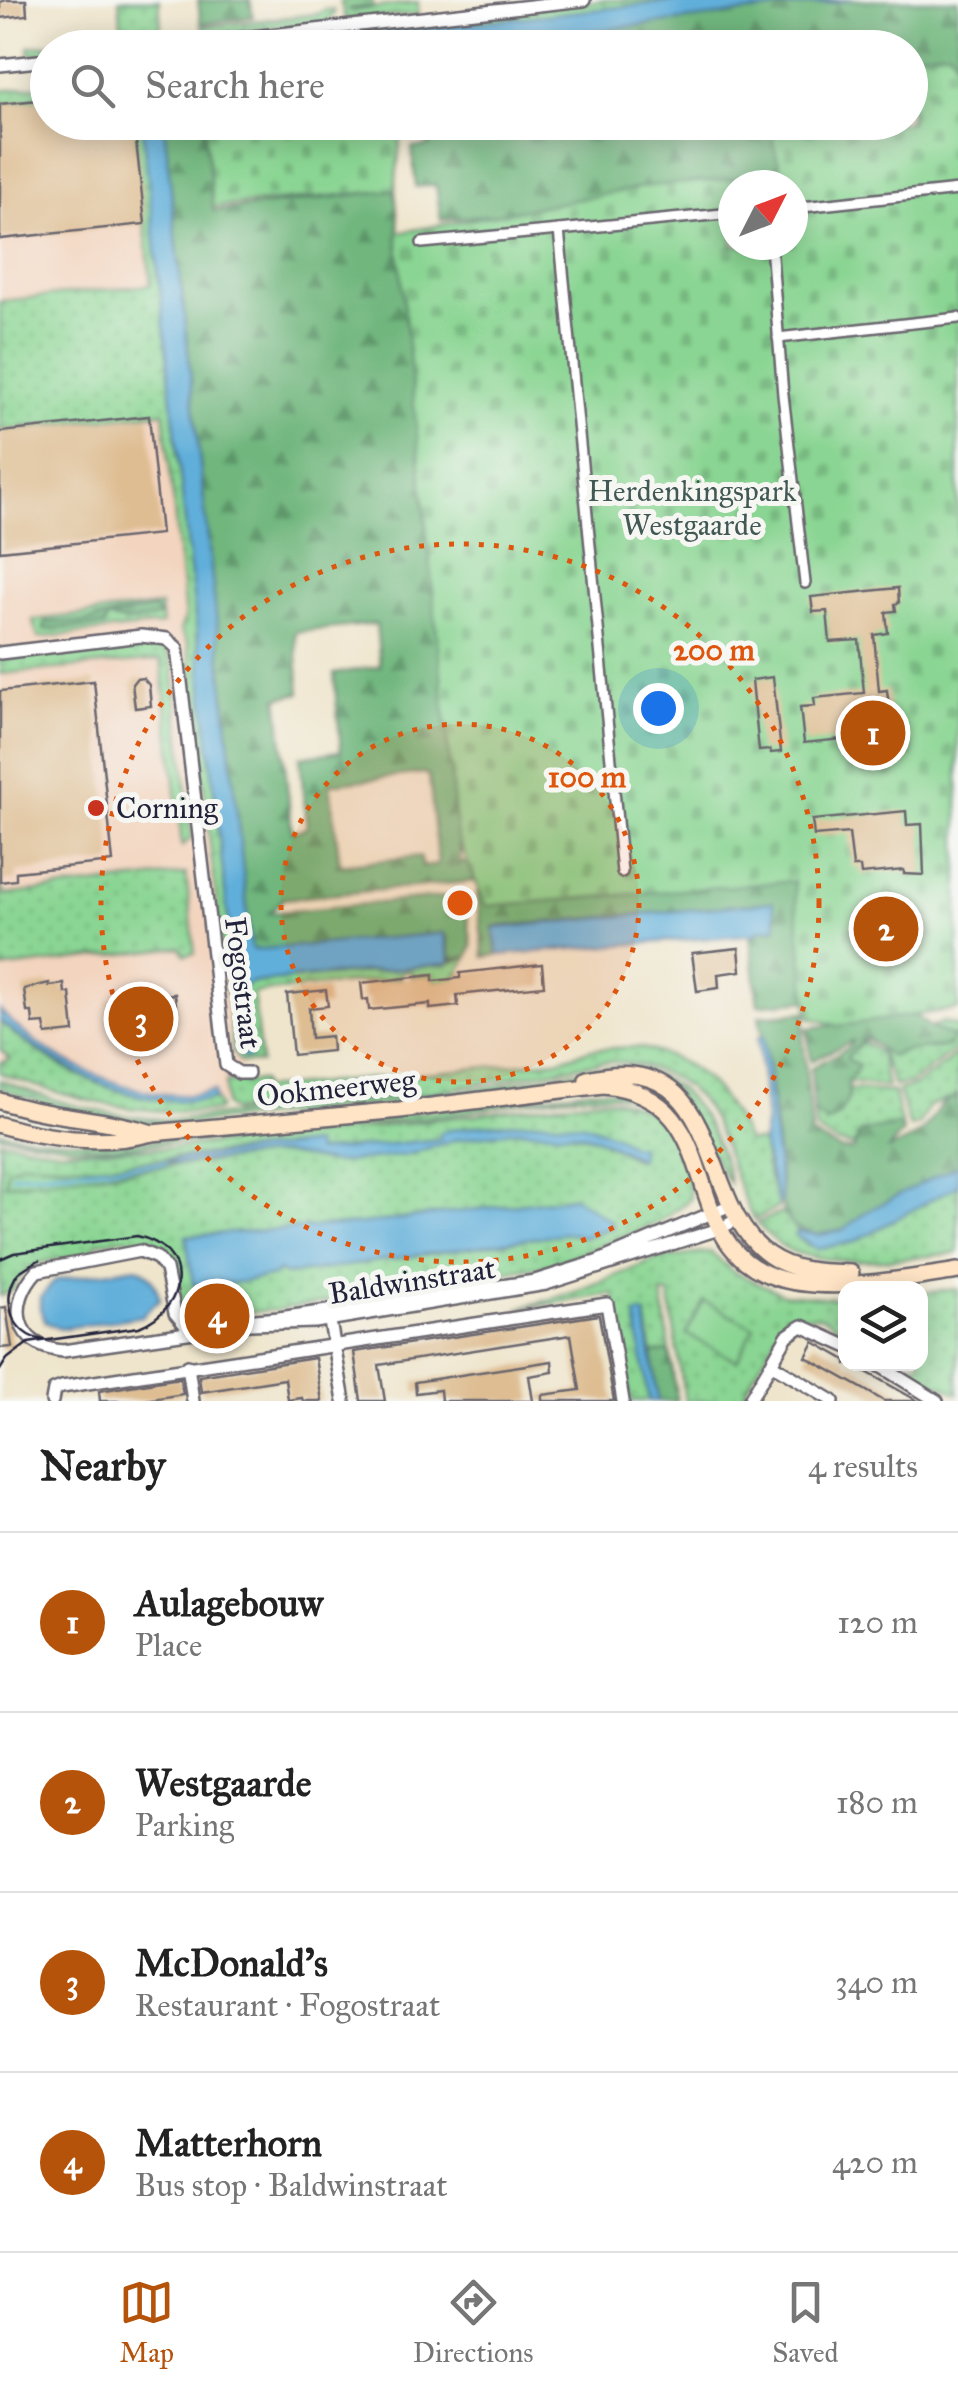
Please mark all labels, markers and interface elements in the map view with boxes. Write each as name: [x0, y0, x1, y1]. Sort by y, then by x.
search box: [30, 30, 928, 140]
icon: search: [65, 58, 120, 113]
text: Search here: [145, 62, 325, 108]
north arrow: [718, 170, 808, 260]
park label: Herdenkingspark Westgaarde: [587, 473, 797, 543]
text: 200 m: [673, 632, 755, 668]
your location: [633, 683, 684, 734]
pin: 1: [840, 696, 906, 770]
text: 100 m: [548, 759, 627, 795]
place label: Corning: [116, 790, 219, 826]
marker: Corning: [85, 797, 107, 819]
centre of rings: [442, 885, 478, 921]
pin: 2: [854, 892, 918, 966]
street label: Fogostraat: [217, 915, 269, 1051]
pin: 3: [108, 982, 174, 1056]
street label: Ookmeerweg: [255, 1062, 418, 1114]
street label: Baldwinstraat: [326, 1250, 498, 1312]
pin: 4: [184, 1278, 250, 1354]
map controls: [838, 1281, 928, 1371]
button: layers: [838, 1281, 928, 1371]
text: Nearby: [40, 1440, 165, 1492]
text: 4 results: [808, 1447, 918, 1486]
text: Aulagebouw: [135, 1580, 323, 1626]
text: 1: [66, 1603, 79, 1642]
text: 120 m: [837, 1603, 918, 1642]
text: Place: [135, 1626, 202, 1665]
text: Westgaarde: [135, 1760, 311, 1806]
text: 2: [65, 1783, 80, 1822]
text: 180 m: [836, 1783, 918, 1822]
text: Parking: [135, 1806, 234, 1845]
text: McDonald's: [135, 1940, 328, 1986]
text: 3: [66, 1963, 79, 2002]
text: 340 m: [835, 1963, 918, 2002]
text: Restaurant · Fogostraat: [135, 1986, 440, 2025]
text: Matterhorn: [135, 2120, 322, 2166]
text: 4: [64, 2143, 81, 2182]
text: 420 m: [832, 2143, 918, 2182]
text: Bus stop · Baldwinstraat: [135, 2166, 448, 2205]
tab: Map: [119, 2275, 174, 2370]
tab: Directions: [413, 2275, 534, 2370]
tab: Saved: [772, 2275, 839, 2370]

